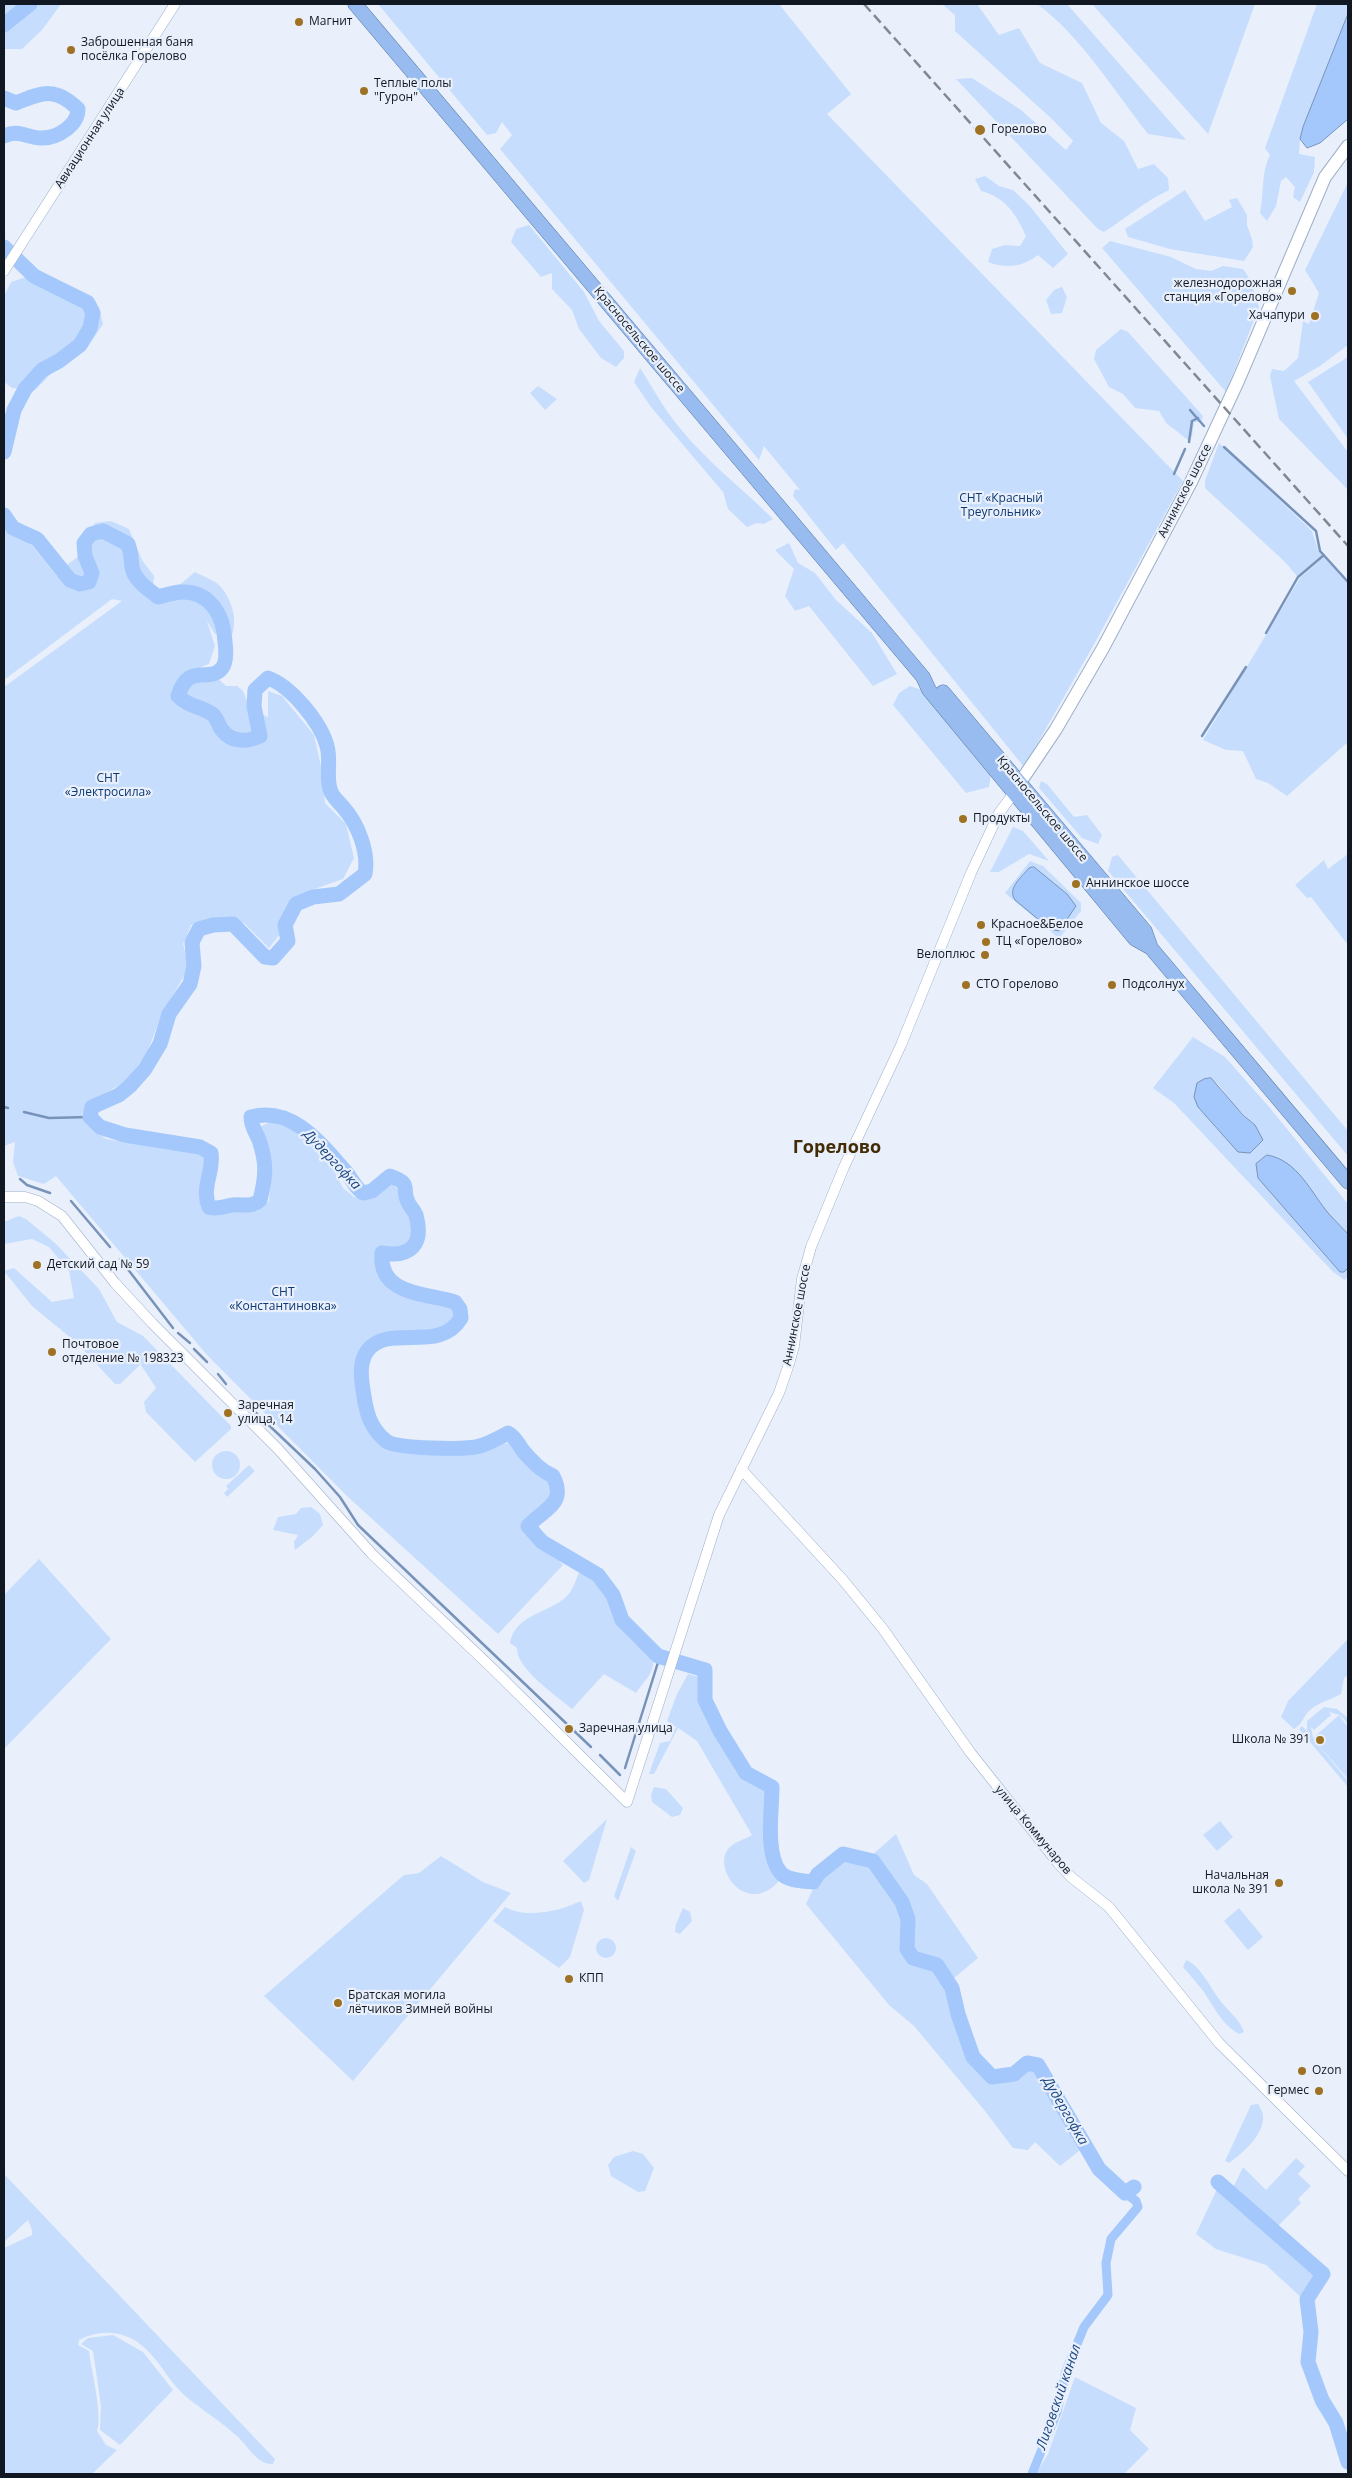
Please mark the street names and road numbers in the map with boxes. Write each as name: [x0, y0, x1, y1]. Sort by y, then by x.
street label: Авиационная улица: [52, 85, 128, 191]
street label: Красносельское шоссе: [591, 284, 687, 396]
street label: Аннинское шоссе: [1155, 442, 1215, 540]
street label: Красносельское шоссе: [994, 753, 1090, 865]
street label: Аннинское шоссе: [780, 1263, 814, 1367]
street label: улица Коммунаров: [992, 1783, 1074, 1877]

